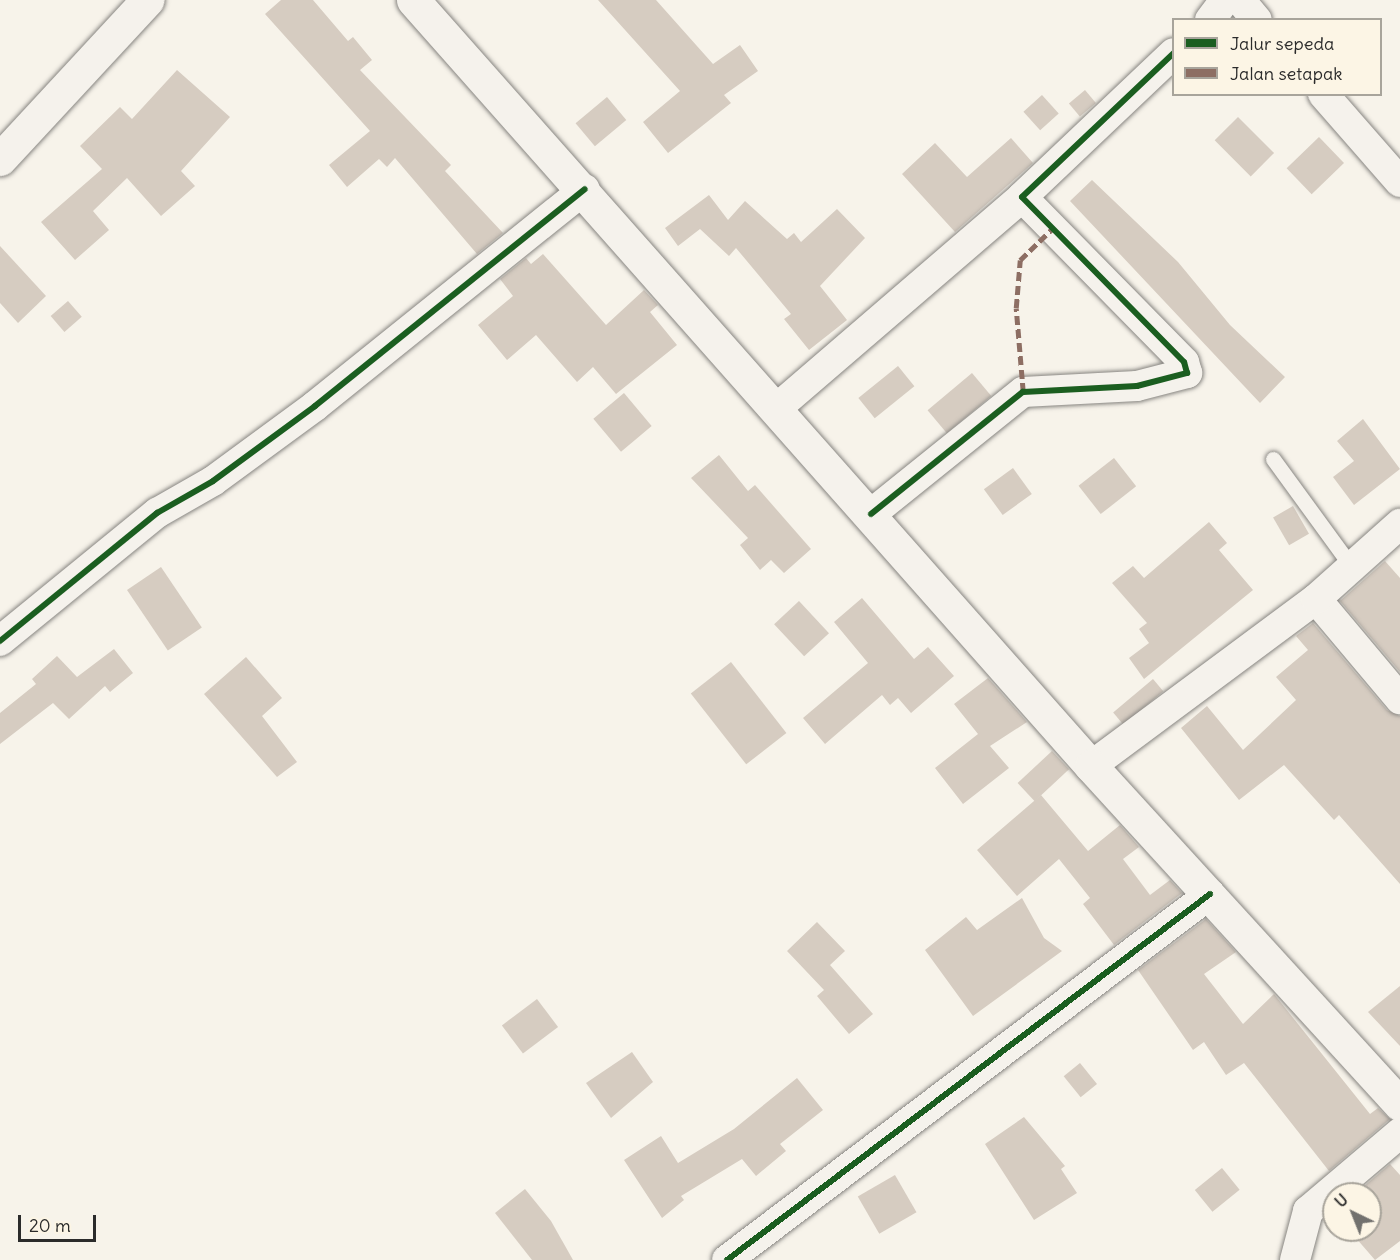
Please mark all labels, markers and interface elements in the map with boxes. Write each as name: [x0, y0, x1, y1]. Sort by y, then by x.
legend: [1172, 18, 1382, 96]
text: Jalur sepeda: [1230, 32, 1334, 55]
text: Jalan setapak: [1230, 62, 1342, 85]
north arrow: [1322, 1182, 1382, 1242]
text: U: [1330, 1189, 1352, 1211]
scale bar: [21, 1203, 99, 1241]
text: 20 m: [29, 1214, 71, 1237]

